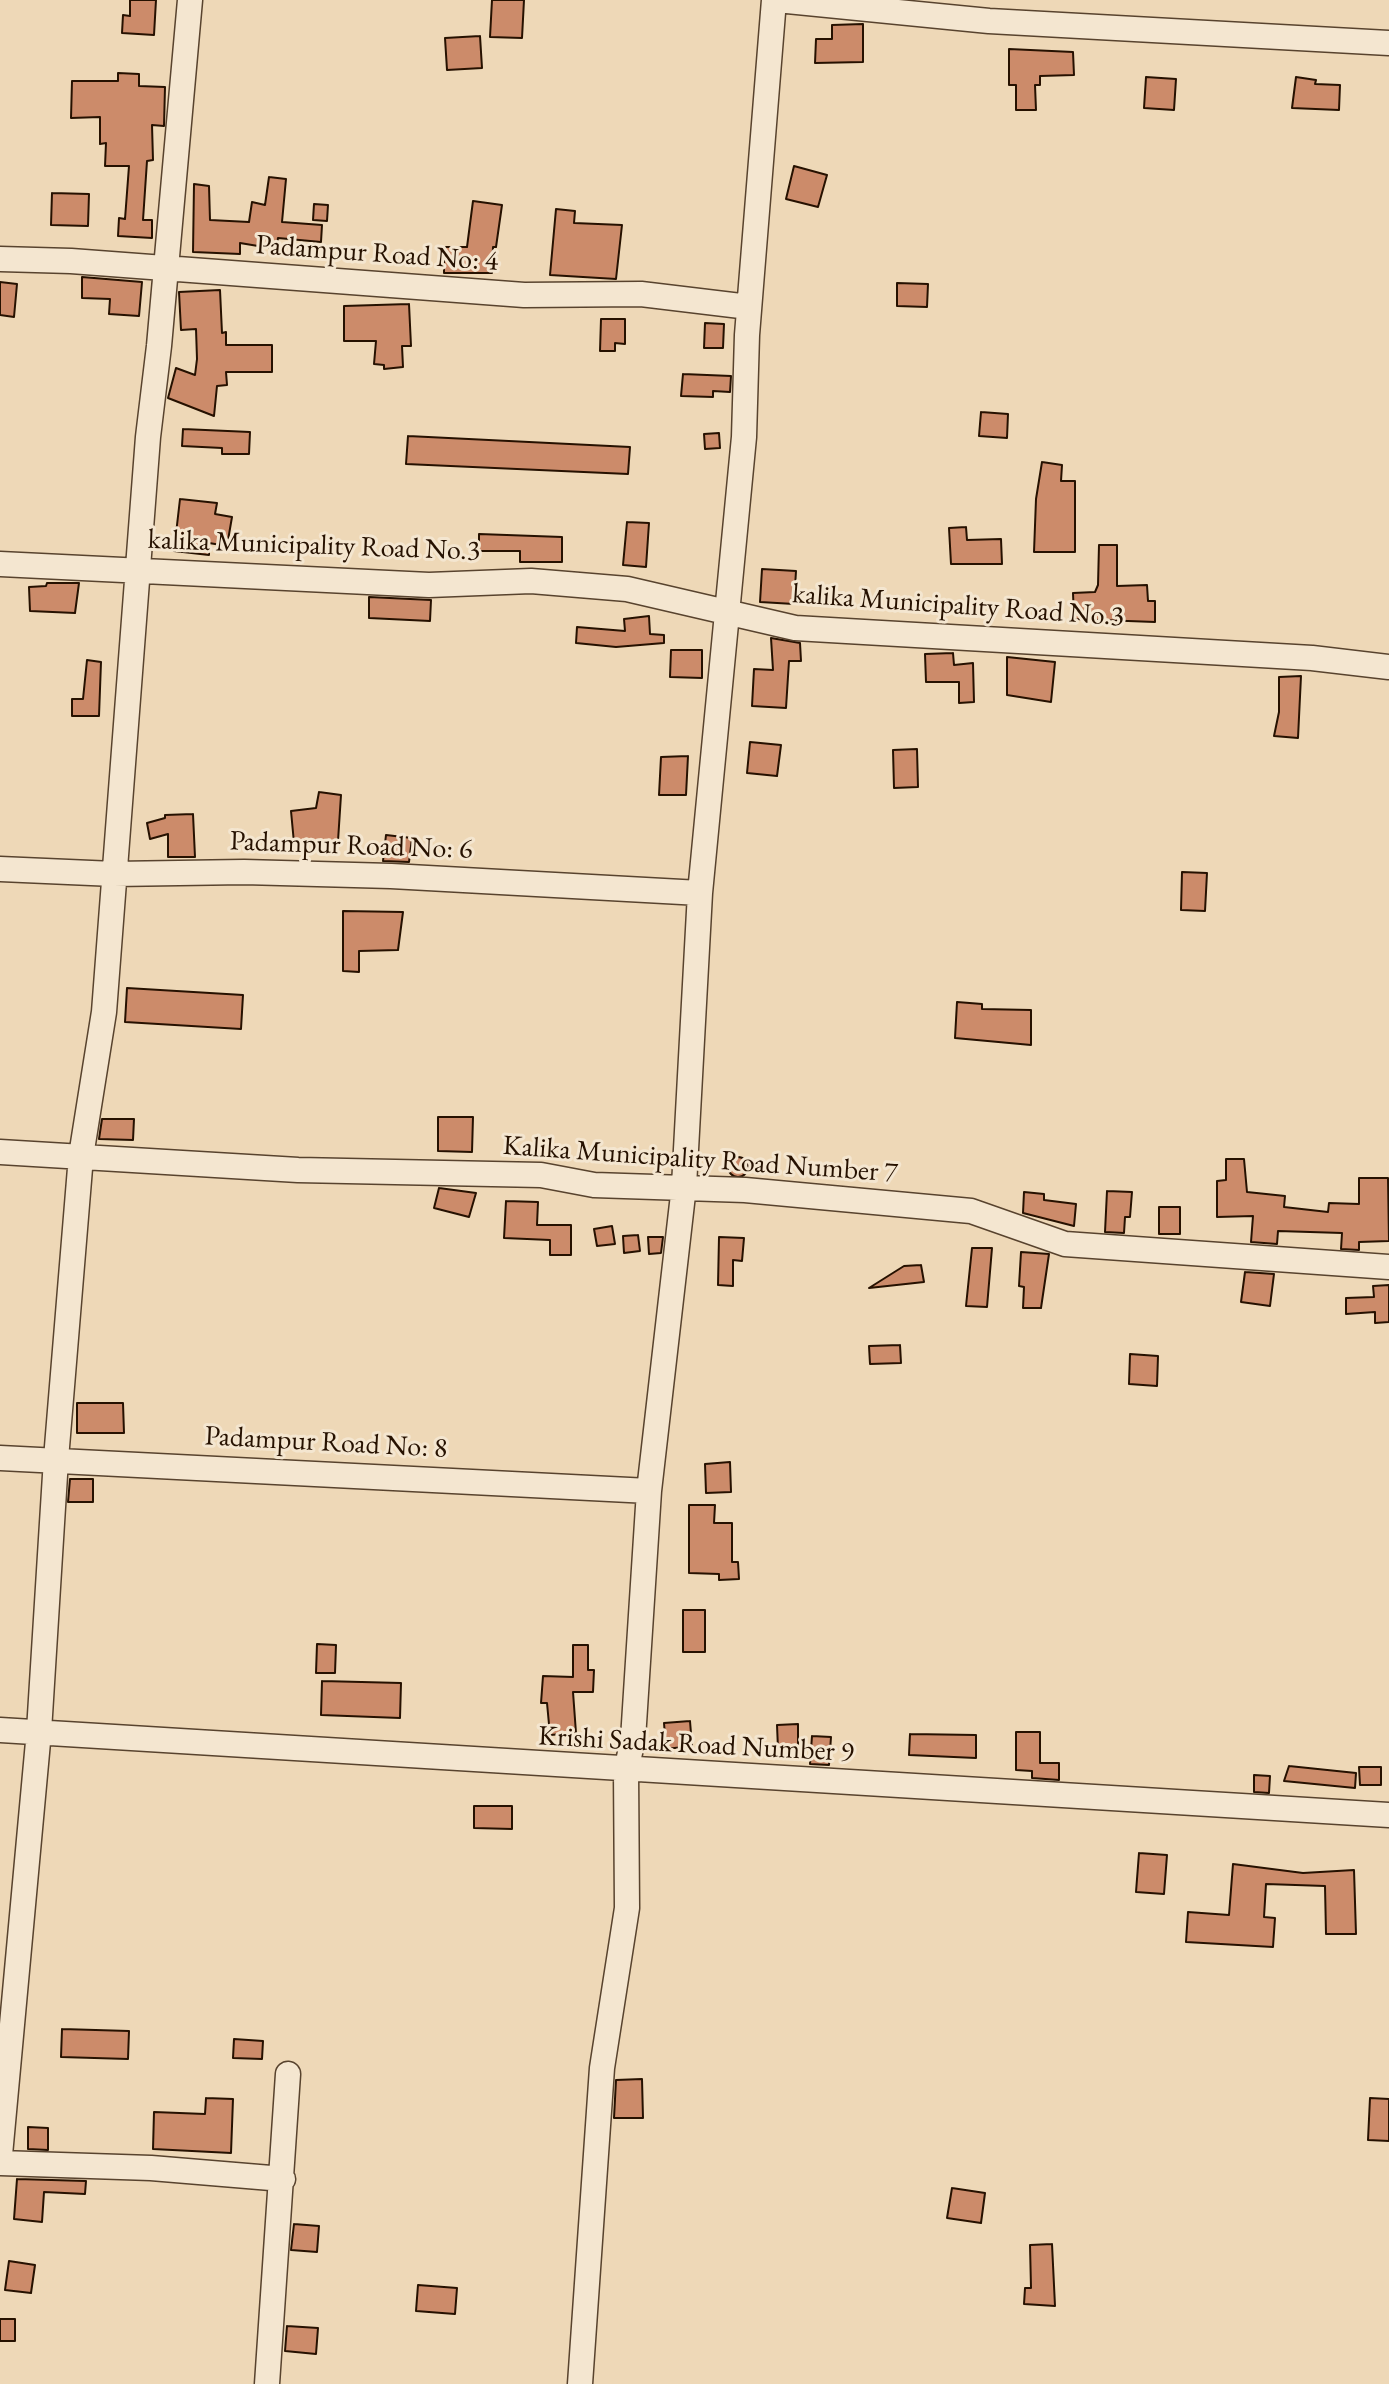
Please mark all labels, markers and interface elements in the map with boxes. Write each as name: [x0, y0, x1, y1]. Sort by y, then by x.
street label: Padampur Road No: 4: [255, 229, 499, 279]
street label: kalika Municipality Road No.3: [147, 523, 481, 569]
street label: kalika Municipality Road No.3: [791, 578, 1125, 634]
street label: Padampur Road No: 6: [229, 825, 473, 867]
street label: Kalika Municipality Road Number 7: [501, 1129, 899, 1191]
street label: Padampur Road No: 8: [204, 1420, 448, 1466]
street label: Krishi Sadak Road Number 9: [537, 1720, 855, 1770]

